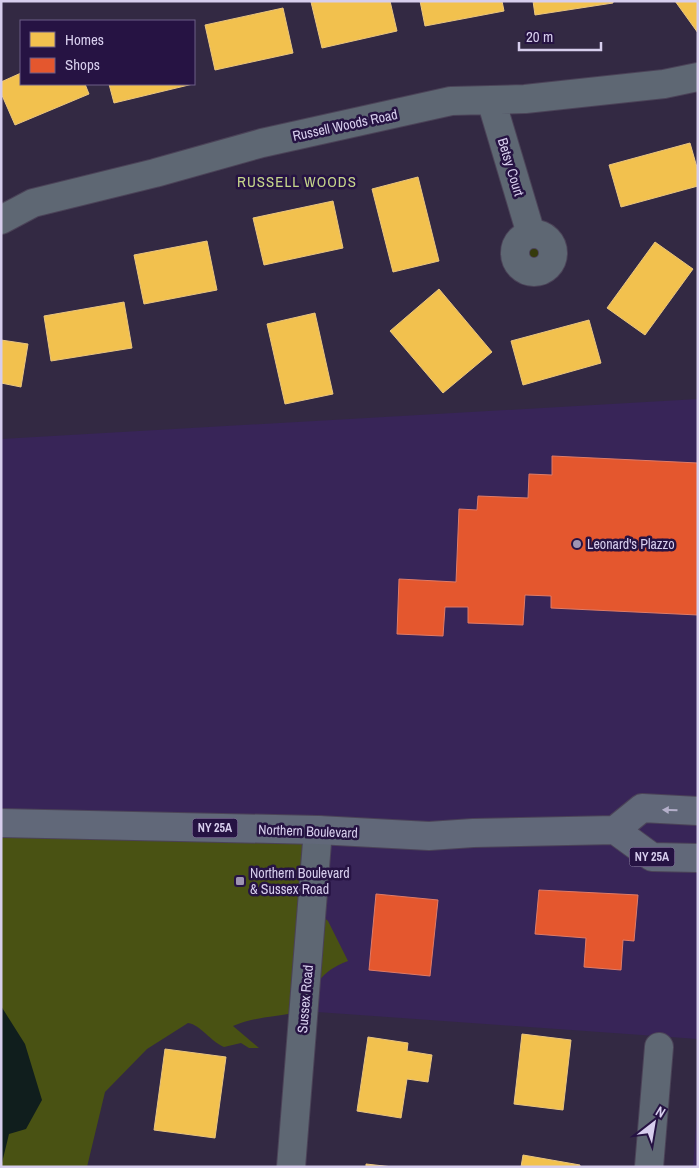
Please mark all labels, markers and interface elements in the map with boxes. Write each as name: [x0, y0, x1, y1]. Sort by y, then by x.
legend: [20, 20, 195, 85]
scale bar: [519, 20, 602, 52]
text: 20 m: [526, 26, 553, 47]
text: Homes: [65, 29, 104, 50]
text: Shops: [65, 54, 100, 75]
street label: Russell Woods Road: [291, 105, 399, 145]
street label: Betsy Court: [494, 136, 528, 198]
district label: RUSSELL WOODS: [237, 171, 357, 192]
place label: Leonard's Plazzo: [587, 535, 675, 553]
marker: Leonard's Plazzo: [571, 538, 583, 550]
one-way arrow: [662, 805, 678, 813]
road number: NY 25A: [192, 818, 238, 838]
street label: Northern Boulevard: [258, 820, 358, 842]
road number: NY 25A: [630, 848, 674, 866]
place label: Northern Boulevard & Sussex Road: [250, 864, 350, 898]
marker: Northern Boulevard & Sussex Road: [234, 875, 246, 887]
street label: Sussex Road: [293, 964, 317, 1034]
north arrow: [629, 1098, 679, 1148]
text: N: [653, 1102, 669, 1122]

